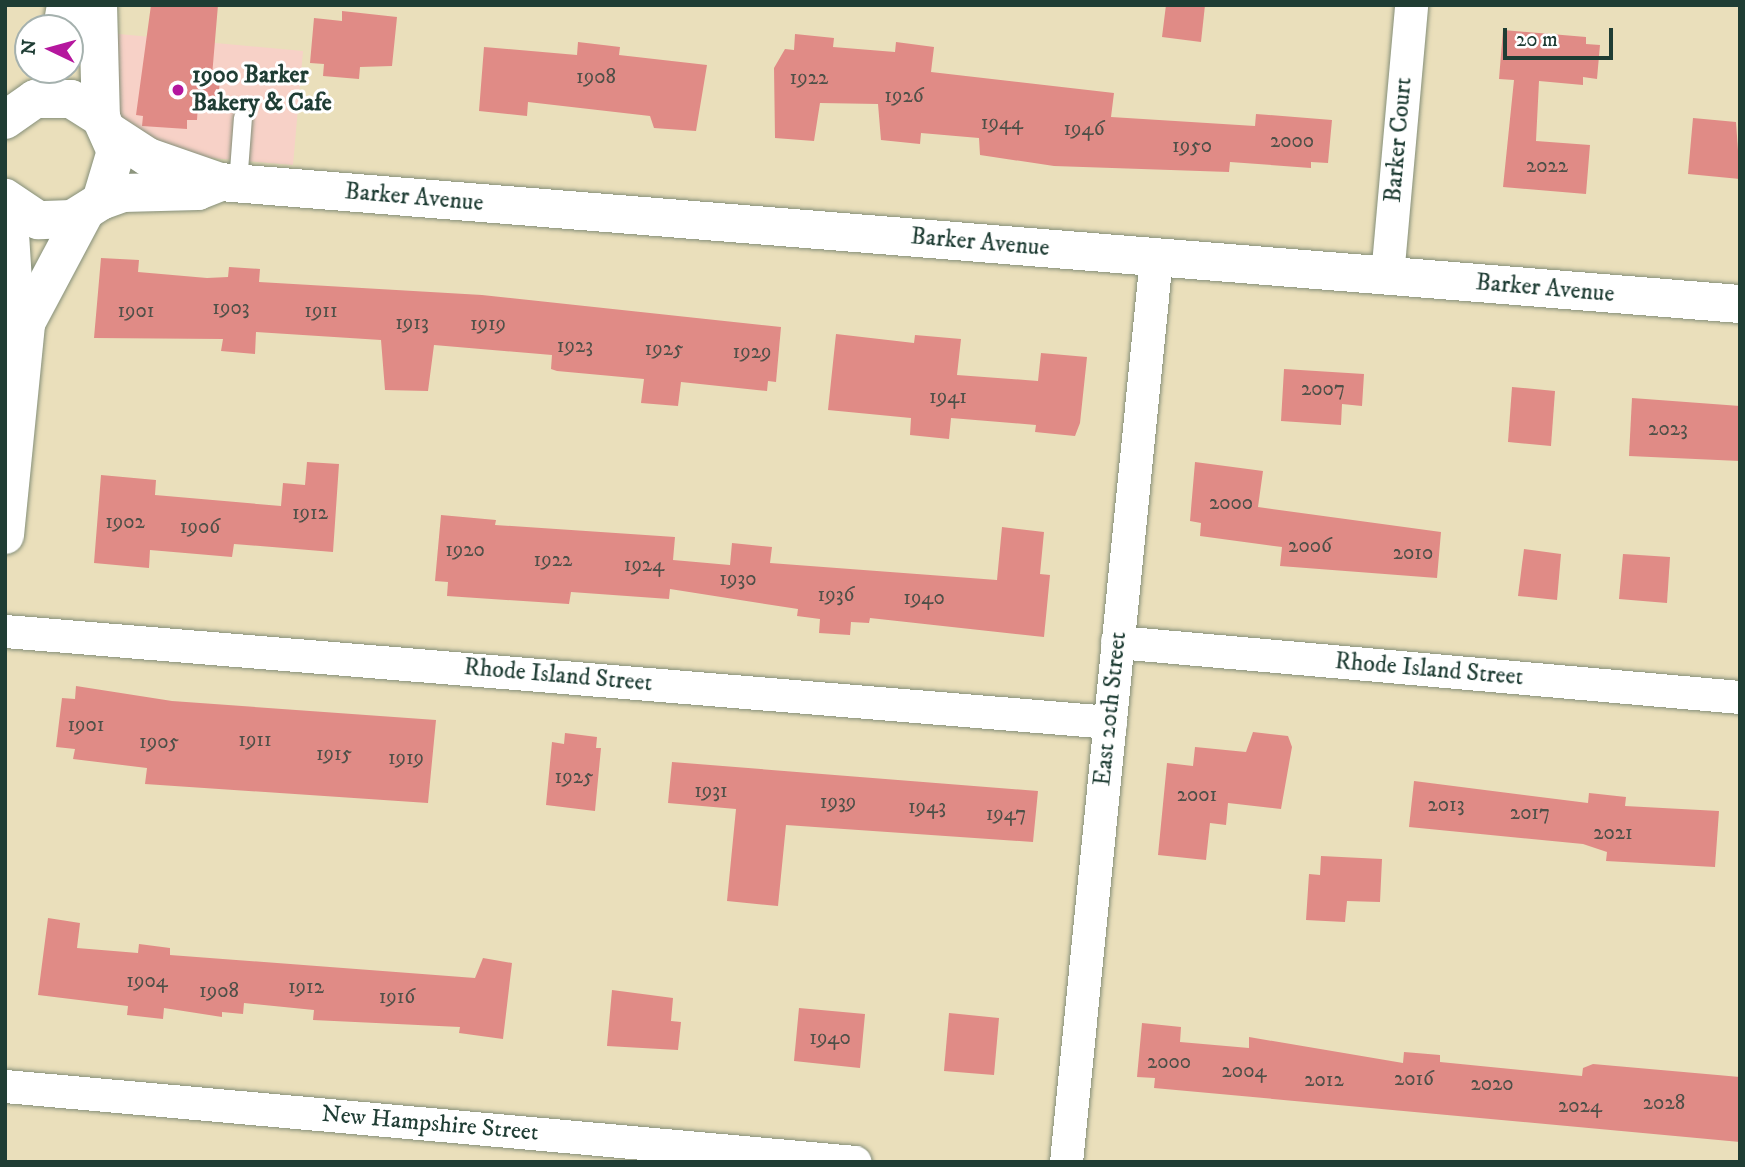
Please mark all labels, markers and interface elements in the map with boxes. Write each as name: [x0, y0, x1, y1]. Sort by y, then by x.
north arrow: [14, 14, 84, 84]
scale bar: [1507, 14, 1617, 58]
text: 20 m: [1516, 27, 1558, 53]
text: N: [17, 39, 42, 56]
place label: 1900 Barker Bakery & Cafe: [192, 62, 332, 118]
house number: 1908: [576, 64, 616, 90]
house number: 1922: [790, 65, 828, 91]
street label: Barker Court: [1379, 76, 1419, 204]
marker: 1900 Barker Bakery & Cafe: [170, 82, 186, 98]
house number: 1926: [884, 83, 924, 109]
house number: 1944: [981, 110, 1023, 136]
house number: 1946: [1063, 116, 1105, 142]
house number: 2000: [1270, 128, 1314, 154]
house number: 1950: [1172, 133, 1212, 159]
house number: 2022: [1526, 153, 1568, 179]
street label: Barker Avenue: [343, 178, 485, 218]
street label: Barker Avenue: [909, 223, 1051, 263]
street label: Barker Avenue: [1474, 269, 1616, 309]
house number: 1903: [212, 295, 250, 321]
house number: 1901: [117, 298, 155, 324]
house number: 1911: [304, 298, 338, 324]
house number: 1913: [395, 310, 429, 336]
house number: 1919: [470, 311, 506, 337]
house number: 1923: [557, 333, 593, 359]
house number: 1925: [645, 336, 683, 362]
house number: 1929: [733, 339, 771, 365]
house number: 2007: [1301, 376, 1345, 402]
house number: 1941: [929, 384, 967, 410]
house number: 2023: [1648, 416, 1688, 442]
house number: 2000: [1209, 490, 1253, 516]
house number: 1912: [292, 500, 328, 526]
house number: 1902: [105, 509, 145, 535]
house number: 1906: [180, 514, 220, 540]
house number: 2006: [1288, 533, 1332, 559]
house number: 1920: [445, 537, 485, 563]
house number: 2010: [1393, 540, 1433, 566]
house number: 1922: [534, 547, 572, 573]
house number: 1924: [624, 552, 664, 578]
house number: 1930: [719, 566, 757, 592]
house number: 1936: [818, 582, 854, 608]
house number: 1940: [903, 585, 945, 611]
street label: East 20th Street: [1089, 630, 1133, 788]
street label: Rhode Island Street: [1334, 647, 1524, 693]
street label: Rhode Island Street: [463, 653, 653, 699]
house number: 1901: [67, 712, 105, 738]
house number: 1911: [238, 727, 272, 753]
house number: 1905: [139, 729, 179, 755]
house number: 1915: [316, 741, 352, 767]
house number: 1919: [388, 745, 424, 771]
house number: 1925: [555, 764, 593, 790]
house number: 1931: [694, 778, 728, 804]
house number: 2001: [1177, 782, 1217, 808]
house number: 1939: [820, 789, 856, 815]
house number: 2013: [1427, 792, 1465, 818]
house number: 1943: [908, 794, 946, 820]
house number: 2017: [1510, 800, 1550, 826]
house number: 1947: [986, 801, 1026, 827]
house number: 2021: [1593, 820, 1633, 846]
house number: 1904: [126, 968, 168, 994]
house number: 1912: [288, 974, 324, 1000]
house number: 1908: [199, 978, 239, 1004]
house number: 1916: [379, 984, 415, 1010]
house number: 1940: [809, 1025, 851, 1051]
house number: 2000: [1147, 1049, 1191, 1075]
house number: 2004: [1222, 1058, 1266, 1084]
house number: 2016: [1394, 1066, 1434, 1092]
house number: 2012: [1304, 1067, 1344, 1093]
house number: 2020: [1470, 1071, 1514, 1097]
house number: 2028: [1643, 1090, 1685, 1116]
house number: 2024: [1558, 1093, 1602, 1119]
street label: New Hampshire Street: [320, 1100, 540, 1148]

